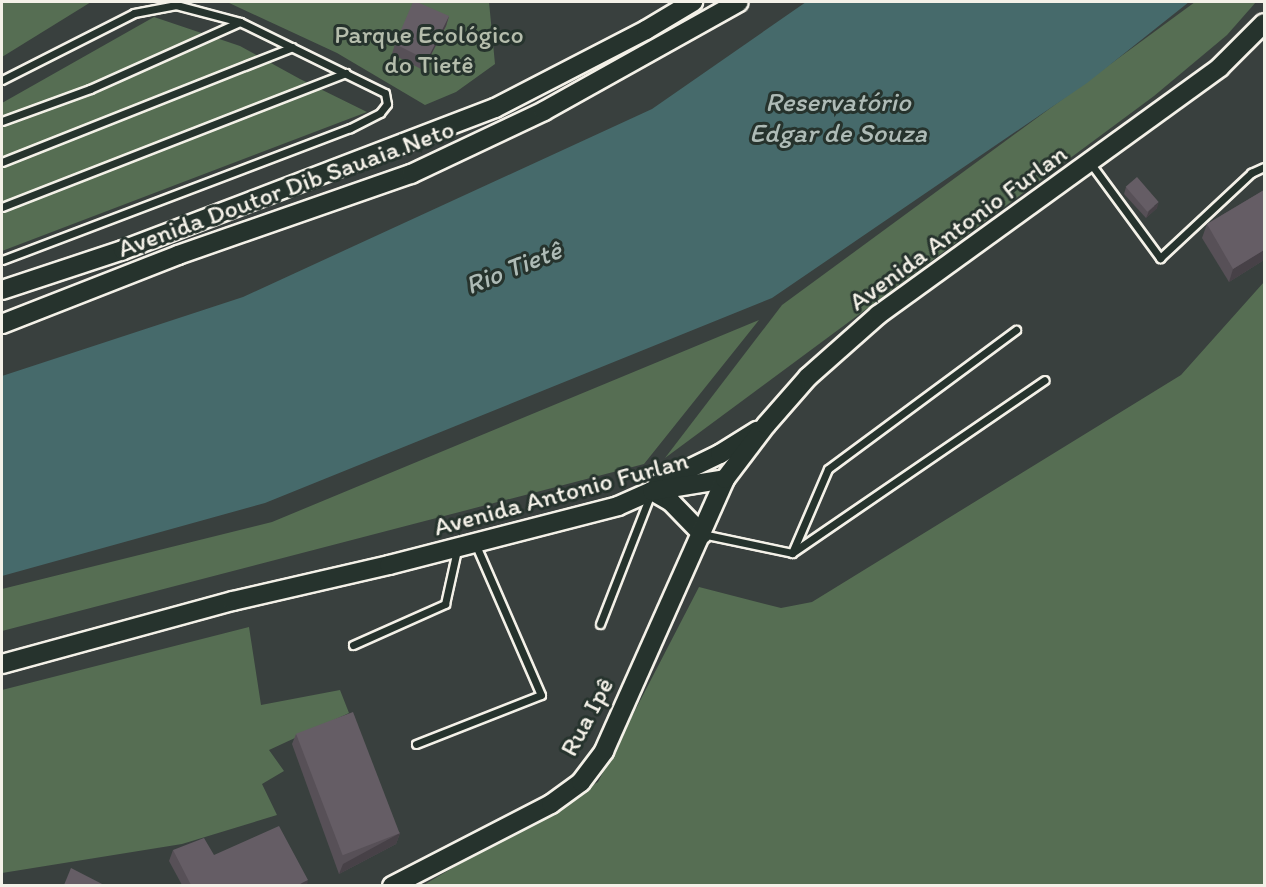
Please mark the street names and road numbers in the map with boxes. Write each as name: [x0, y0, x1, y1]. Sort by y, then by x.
street label: Avenida Doutor Dib Sauaia Neto: [114, 114, 458, 264]
street label: Avenida Antonio Furlan: [843, 138, 1073, 318]
street label: Avenida Antonio Furlan: [430, 445, 692, 543]
street label: Rua Ipê: [553, 672, 621, 762]

